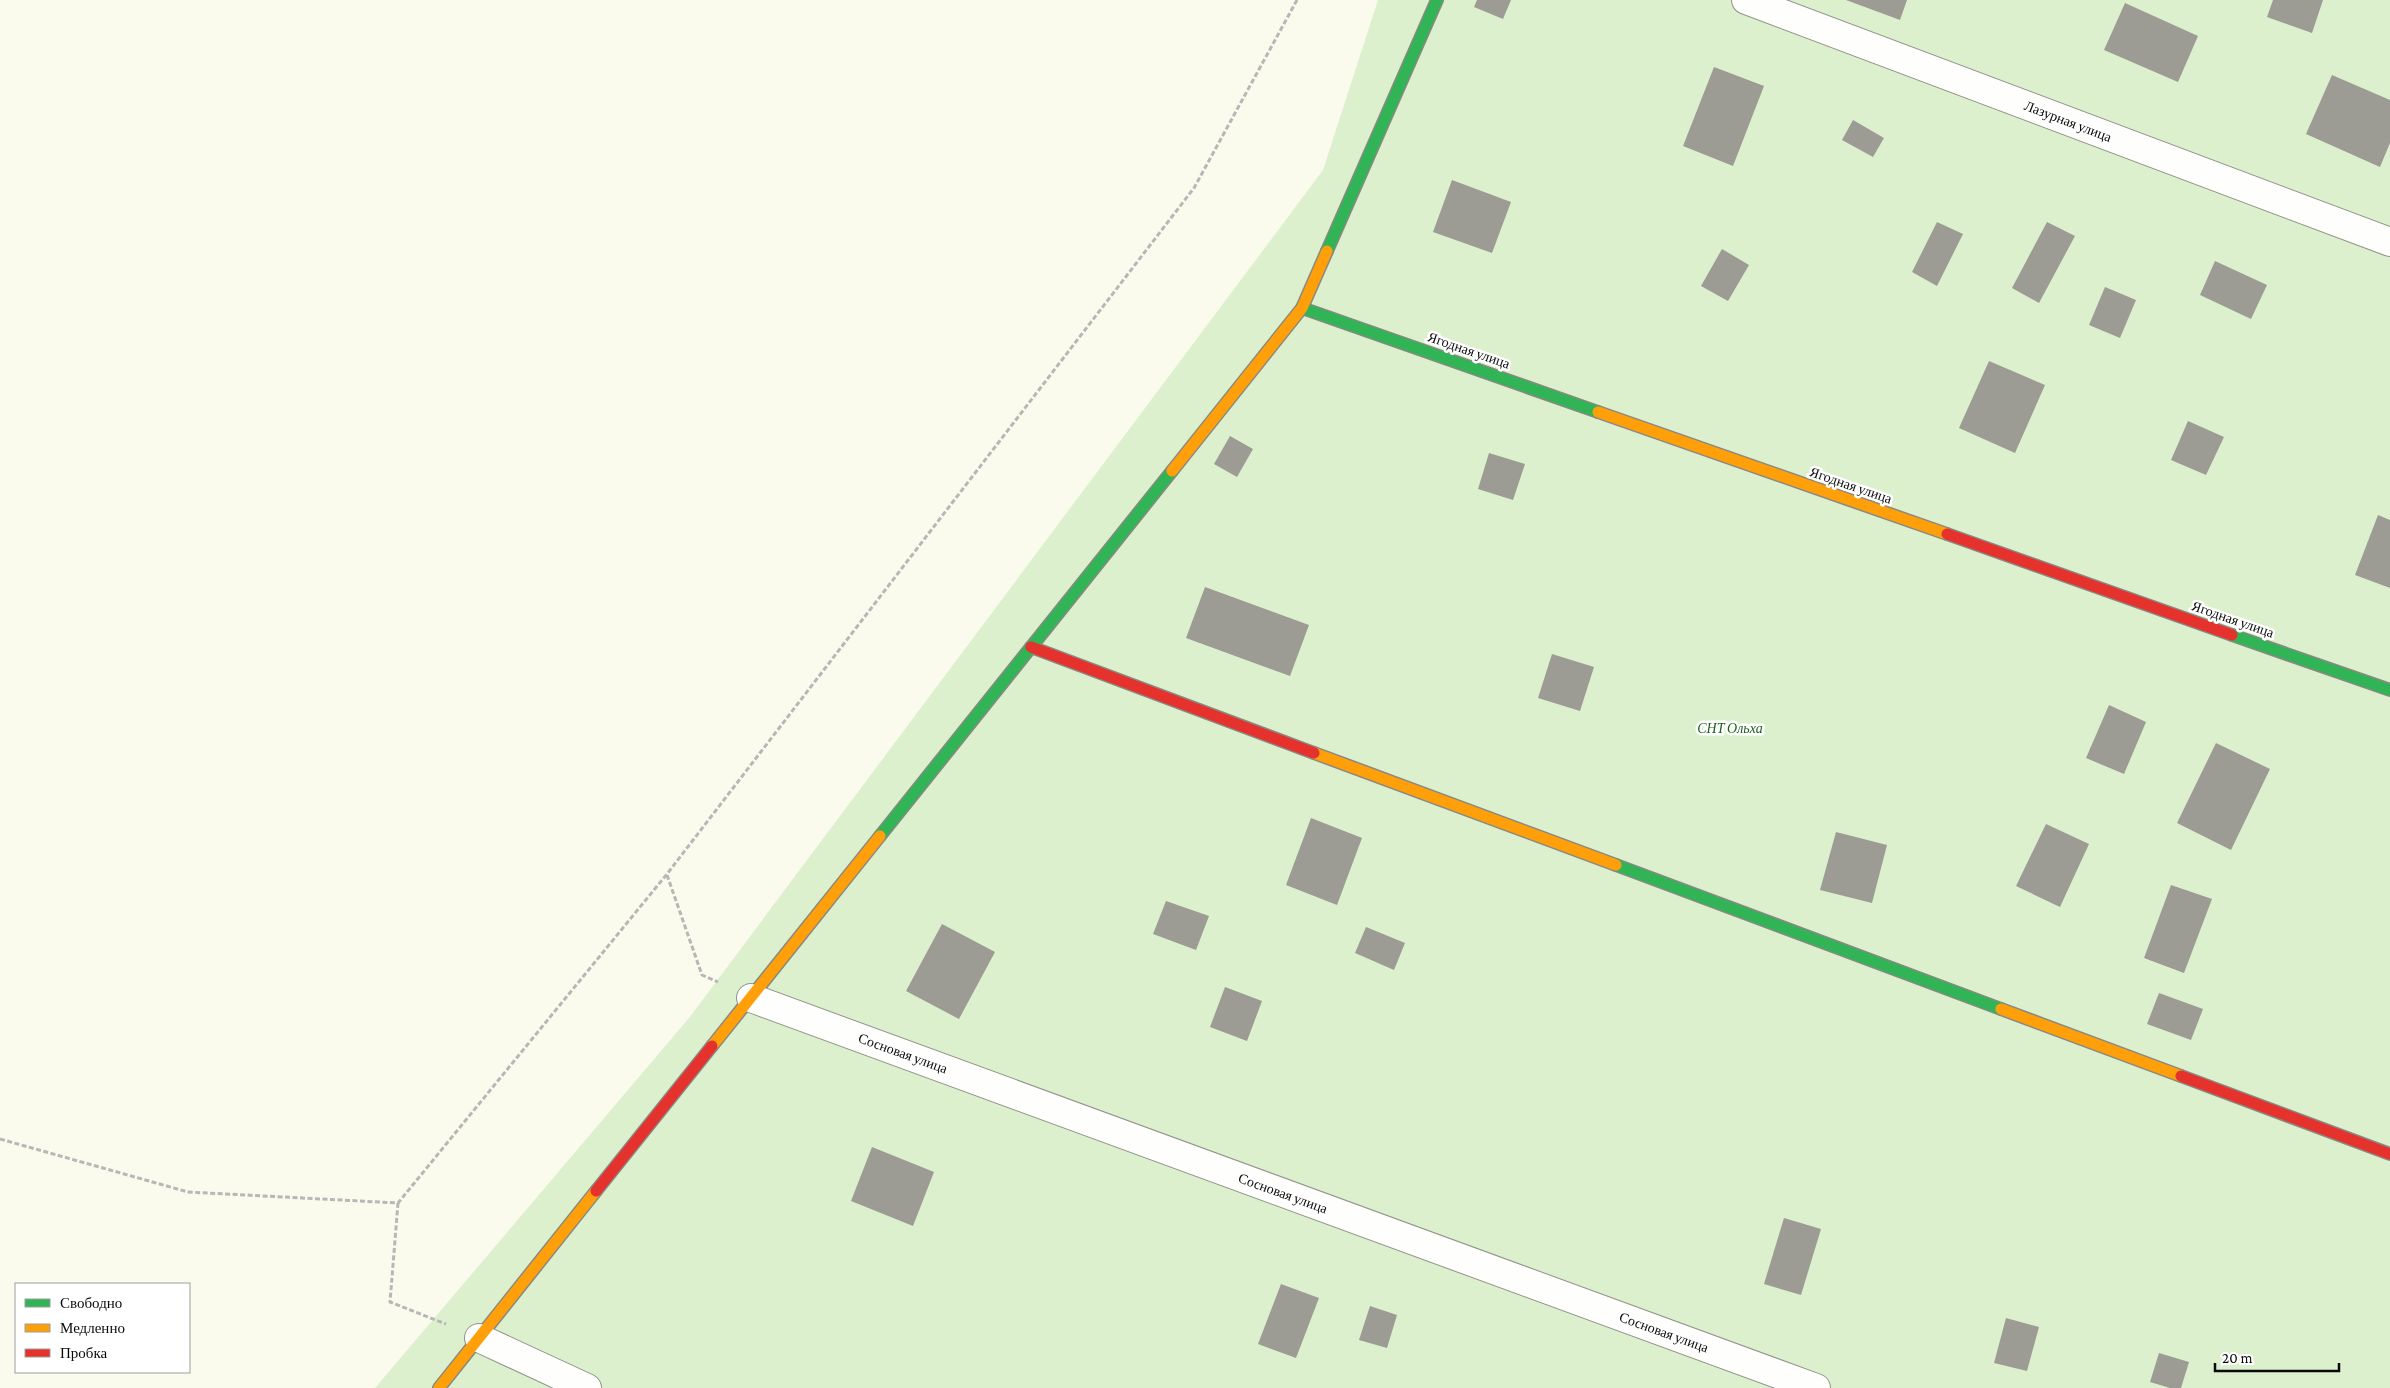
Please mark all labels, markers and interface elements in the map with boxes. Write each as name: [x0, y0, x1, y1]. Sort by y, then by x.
street label: Лазурная улица: [2022, 97, 2115, 145]
street label: Ягодная улица: [1426, 328, 1513, 372]
street label: Ягодная улица: [1808, 463, 1895, 507]
street label: Ягодная улица: [2190, 597, 2277, 641]
park label: СНТ Ольха: [1697, 720, 1763, 736]
street label: Сосновая улица: [856, 1029, 950, 1077]
street label: Сосновая улица: [1236, 1169, 1330, 1217]
legend: [15, 1283, 190, 1373]
text: Свободно: [60, 1295, 122, 1311]
street label: Сосновая улица: [1617, 1308, 1711, 1356]
text: Медленно: [60, 1320, 125, 1336]
scale bar: [2215, 1340, 2339, 1372]
text: Пробка: [60, 1345, 108, 1361]
text: 20 m: [2222, 1350, 2253, 1366]

